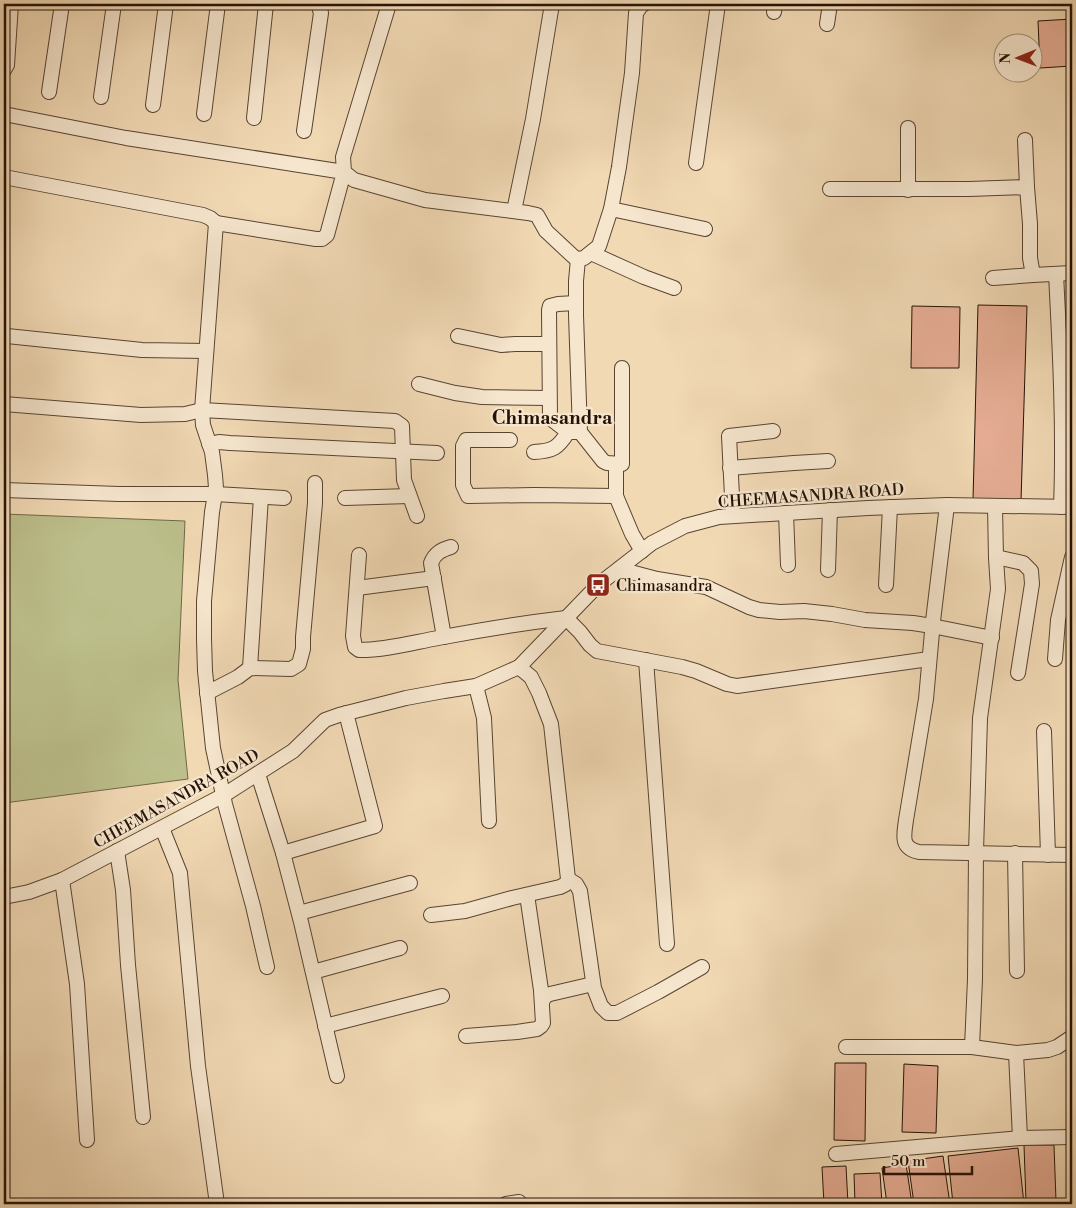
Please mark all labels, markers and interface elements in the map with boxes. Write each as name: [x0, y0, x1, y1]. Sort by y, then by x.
north arrow: [994, 32, 1044, 82]
text: N: [997, 53, 1015, 64]
district label: Chimasandra: [492, 406, 613, 430]
street label: CHEEMASANDRA ROAD: [717, 480, 905, 512]
bus stop icon: Chimasandra: [585, 572, 611, 598]
place label: Chimasandra: [616, 576, 713, 596]
street label: CHEEMASANDRA ROAD: [90, 745, 263, 853]
scale bar: [884, 1143, 971, 1175]
text: 50 m: [891, 1152, 925, 1171]

